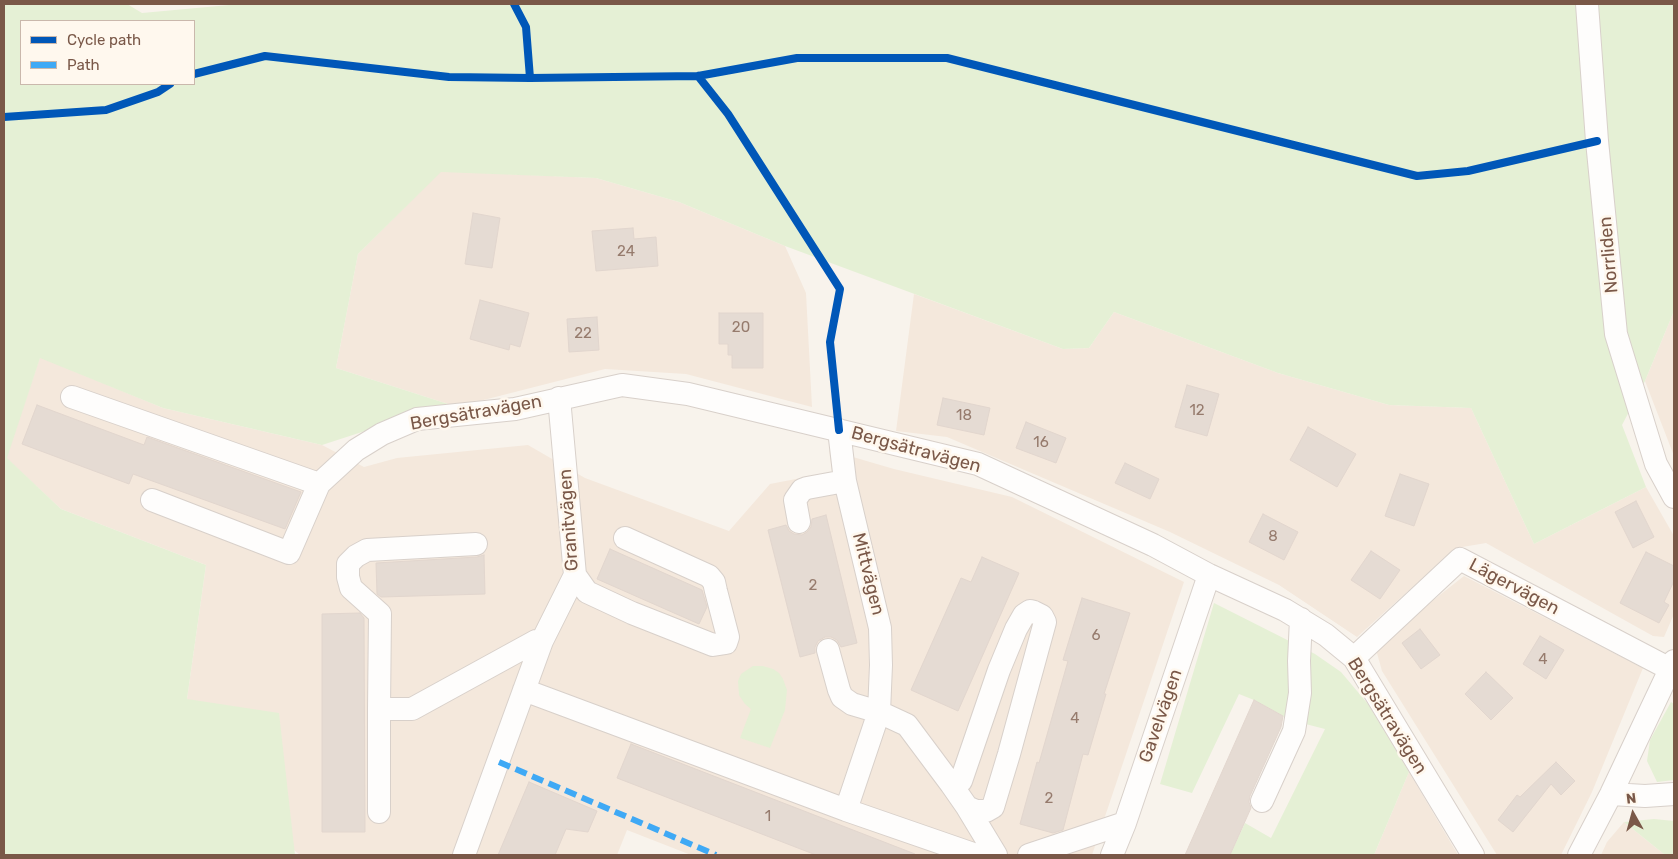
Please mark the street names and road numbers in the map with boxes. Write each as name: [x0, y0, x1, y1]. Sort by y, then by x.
street label: Norrliden: [1595, 216, 1623, 294]
street label: Bergsätravägen: [408, 391, 544, 435]
street label: Bergsätravägen: [849, 422, 983, 478]
street label: Granitvägen: [555, 468, 583, 572]
street label: Mittvägen: [847, 531, 889, 617]
street label: Lägervägen: [1465, 554, 1563, 620]
street label: Bergsätravägen: [1343, 654, 1431, 778]
street label: Gavelvägen: [1135, 666, 1187, 766]

